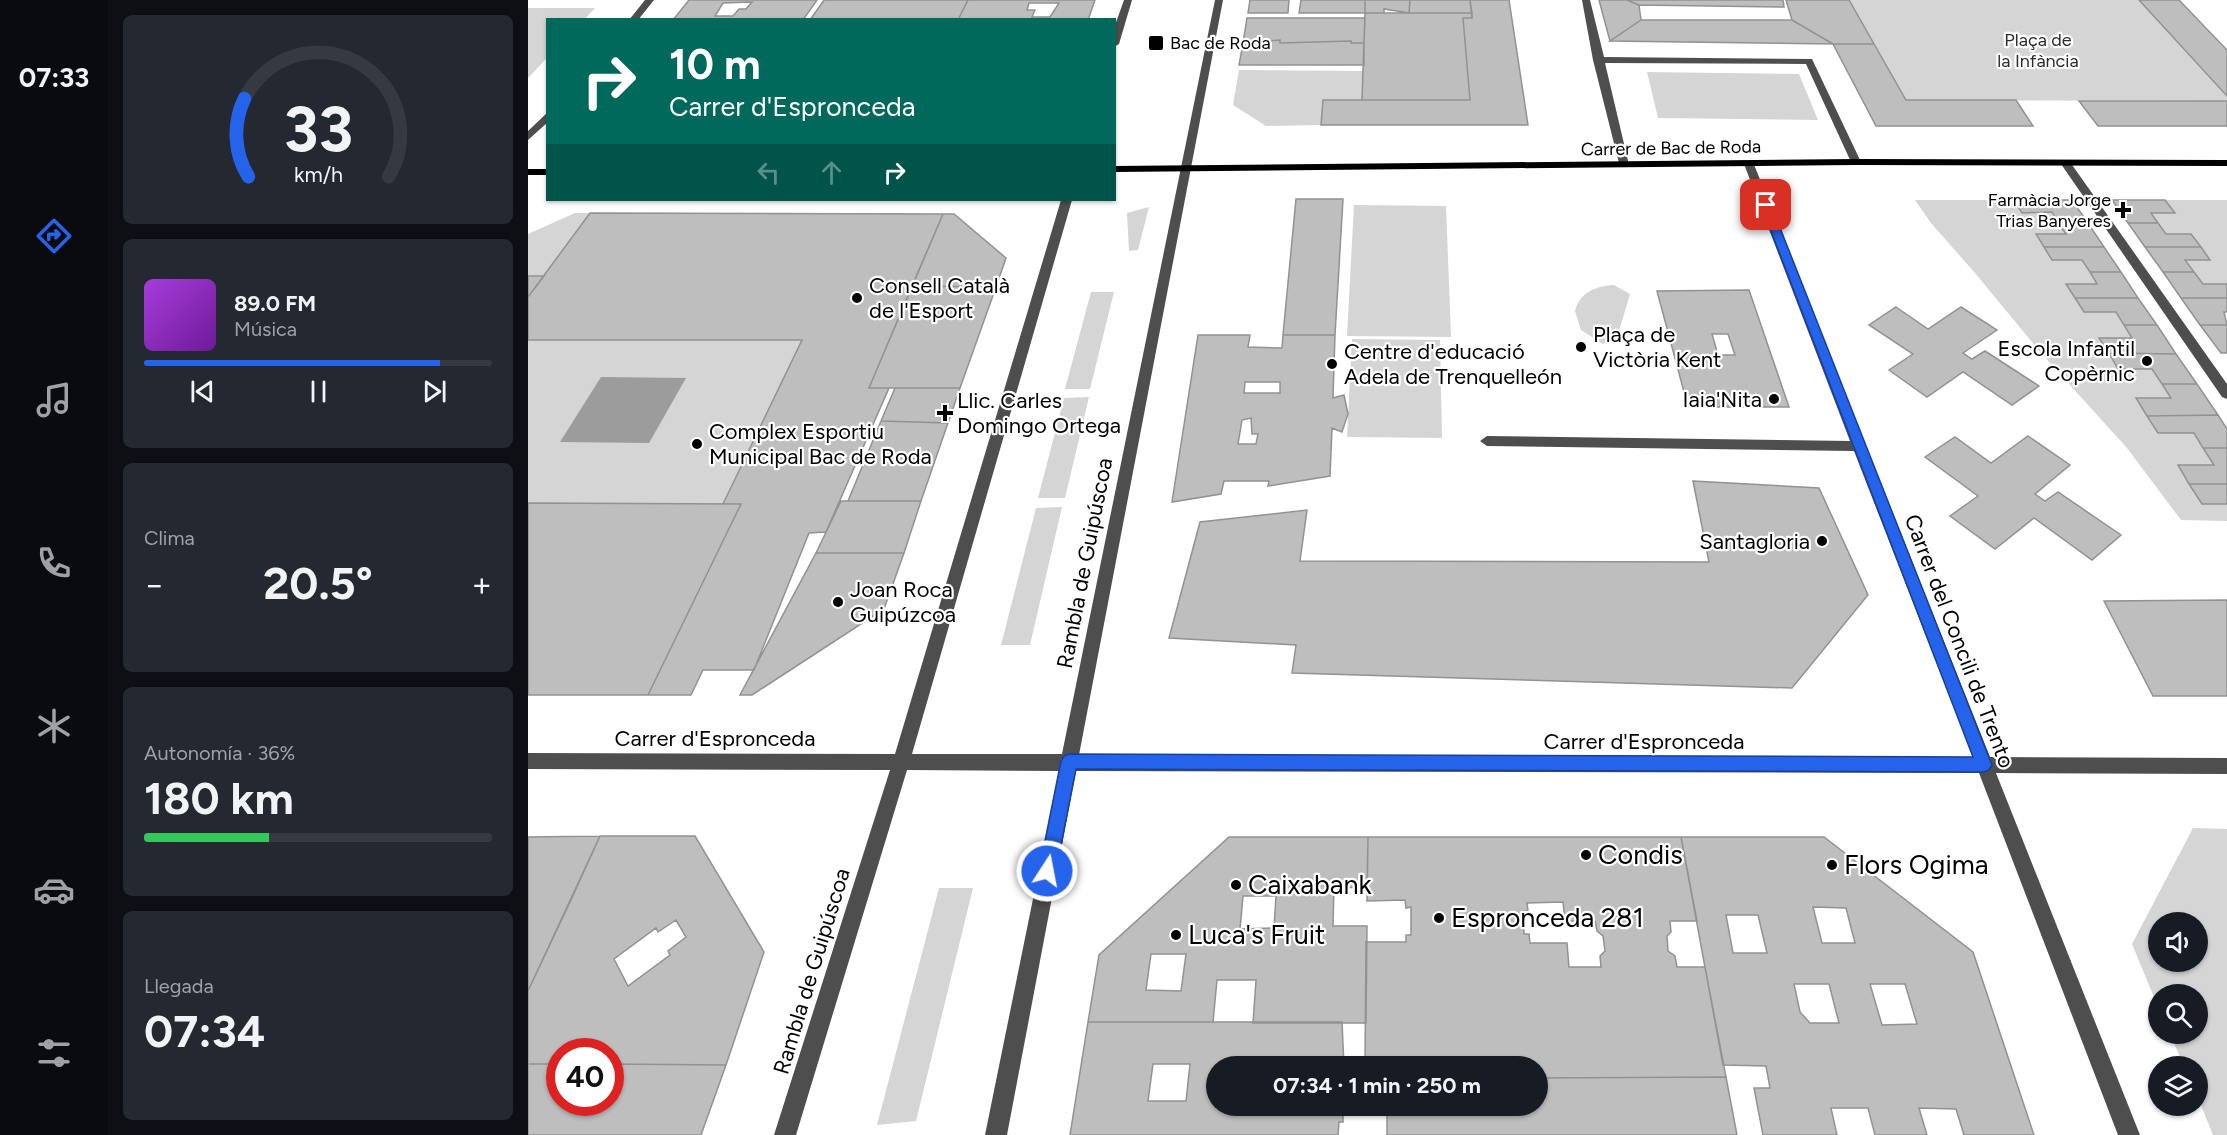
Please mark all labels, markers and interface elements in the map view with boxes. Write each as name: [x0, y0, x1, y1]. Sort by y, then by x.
park label: Plaça de la Infància: [1997, 29, 2079, 72]
place label: Bac de Roda: [1170, 32, 1271, 54]
marker: Bac de Roda: [1147, 34, 1165, 52]
text: 10 m: [669, 39, 761, 90]
icon: right: [570, 42, 648, 120]
text: 07:33: [19, 61, 89, 94]
text: Carrer d'Espronceda: [669, 90, 916, 123]
text: 33: [283, 92, 353, 167]
street label: Carrer de Bac de Roda: [1581, 135, 1761, 161]
icon: left: [752, 156, 785, 189]
icon: ahead: [815, 156, 848, 189]
icon: right: [878, 156, 911, 189]
text: km/h: [294, 162, 342, 187]
pin: [1740, 179, 1791, 230]
icon: arrive: [1749, 188, 1782, 221]
place label: Farmàcia Jorge Trias Banyeres: [1988, 189, 2111, 232]
marker: Farmàcia Jorge Trias Banyeres: [2116, 203, 2130, 217]
icon: directions: [33, 215, 75, 257]
place label: Consell Català de l'Esport: [869, 272, 1010, 324]
text: 89.0 FM: [234, 290, 316, 317]
marker: Consell Català de l'Esport: [850, 291, 864, 305]
text: Música: [234, 317, 297, 341]
place label: Plaça de Victòria Kent: [1593, 321, 1721, 373]
place label: Escola Infantil Copèrnic: [1998, 335, 2135, 387]
place label: Centre d'educació Adela de Trenquelleón: [1344, 338, 1562, 390]
marker: Plaça de Victòria Kent: [1574, 340, 1588, 354]
marker: Escola Infantil Copèrnic: [2140, 354, 2154, 368]
marker: Centre d'educació Adela de Trenquelleón: [1325, 357, 1339, 371]
icon: previous: [186, 375, 219, 408]
icon: pause: [302, 375, 335, 408]
icon: next: [418, 375, 451, 408]
icon: music: [33, 379, 75, 421]
place label: Iaia'Nita: [1682, 386, 1762, 413]
place label: Llic. Carles Domingo Ortega: [957, 387, 1121, 439]
marker: Iaia'Nita: [1767, 392, 1781, 406]
marker: Llic. Carles Domingo Ortega: [938, 406, 952, 420]
place label: Complex Esportiu Municipal Bac de Roda: [709, 418, 932, 470]
marker: Complex Esportiu Municipal Bac de Roda: [690, 437, 704, 451]
street label: Rambla de Guipúscoa: [1051, 456, 1118, 671]
street label: Carrer del Concili de Trento: [1899, 511, 2020, 772]
text: Clima: [144, 526, 195, 550]
place label: Santagloria: [1699, 528, 1810, 555]
marker: Santagloria: [1815, 534, 1829, 548]
icon: phone: [33, 542, 75, 584]
text: 20.5°: [263, 556, 373, 610]
text: −: [144, 565, 165, 604]
text: +: [471, 565, 492, 604]
place label: Joan Roca Guipúzcoa: [850, 576, 956, 628]
marker: Joan Roca Guipúzcoa: [831, 595, 845, 609]
icon: climate: [33, 705, 75, 747]
street label: Carrer d'Espronceda: [615, 725, 815, 752]
street label: Carrer d'Espronceda: [1544, 728, 1744, 755]
text: Autonomía · 36%: [144, 741, 295, 765]
text: 180 km: [144, 771, 294, 825]
place label: Condis: [1598, 838, 1683, 871]
position arrow: [1015, 839, 1079, 903]
marker: Condis: [1579, 848, 1593, 862]
place label: Flors Ogima: [1844, 848, 1988, 881]
marker: Flors Ogima: [1825, 858, 1839, 872]
street label: Rambla de Guipúscoa: [767, 865, 856, 1077]
place label: Caixabank: [1248, 868, 1373, 901]
icon: car: [33, 869, 75, 911]
marker: Caixabank: [1229, 878, 1243, 892]
place label: Espronceda 281: [1451, 901, 1644, 934]
marker: Espronceda 281: [1432, 911, 1446, 925]
map controls: [2148, 912, 2208, 1116]
button: sound: [2148, 912, 2208, 972]
place label: Luca's Fruit: [1188, 918, 1325, 951]
marker: Luca's Fruit: [1169, 928, 1183, 942]
text: Llegada: [144, 974, 214, 998]
button: search: [2148, 984, 2208, 1044]
text: 07:34: [144, 1004, 265, 1058]
icon: filters: [33, 1032, 75, 1074]
speed limit sign: 40: [546, 1038, 624, 1116]
button: layers: [2148, 1056, 2208, 1116]
text: 07:34 · 1 min · 250 m: [1273, 1072, 1481, 1099]

